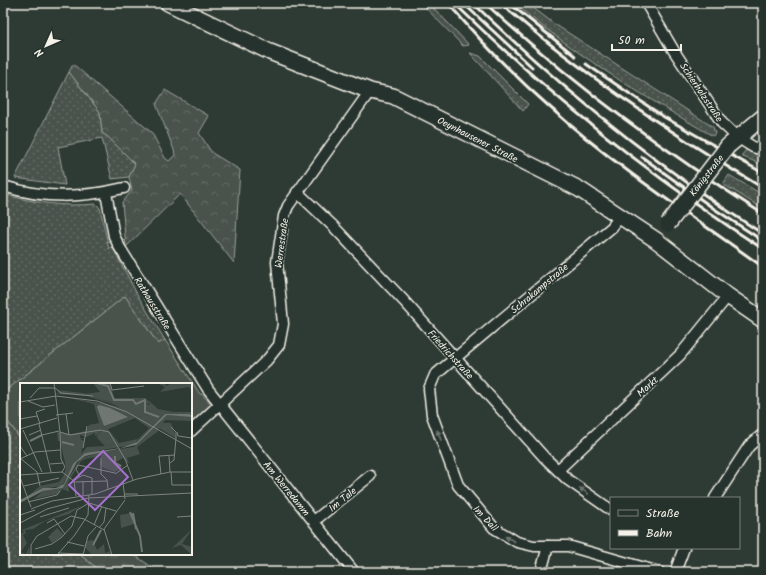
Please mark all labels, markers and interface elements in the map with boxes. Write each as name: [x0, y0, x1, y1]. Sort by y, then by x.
north arrow: [26, 26, 66, 66]
scale bar: [612, 26, 681, 52]
text: 50 m: [618, 31, 645, 50]
text: N: [31, 44, 48, 61]
street label: Schierholzstraße: [675, 60, 727, 126]
street label: Oeynhausener Straße: [434, 113, 521, 167]
street label: Königstraße: [685, 151, 729, 200]
street label: Werrestraße: [271, 217, 293, 269]
street label: Schrakampstraße: [507, 259, 573, 318]
street label: Rathausstraße: [129, 274, 175, 334]
street label: Friedrichstraße: [423, 326, 477, 384]
street label: Markt: [633, 373, 662, 401]
inset map: [20, 383, 192, 555]
one-way arrow: [435, 428, 441, 440]
street label: Am Werredamm: [259, 458, 314, 520]
street label: Im Tale: [325, 483, 361, 516]
one-way arrow: [578, 487, 589, 495]
legend: [610, 497, 740, 549]
street label: Im Dall: [469, 502, 502, 536]
text: Straße: [646, 504, 680, 523]
text: Bahn: [646, 524, 672, 543]
one-way arrow: [505, 536, 516, 542]

